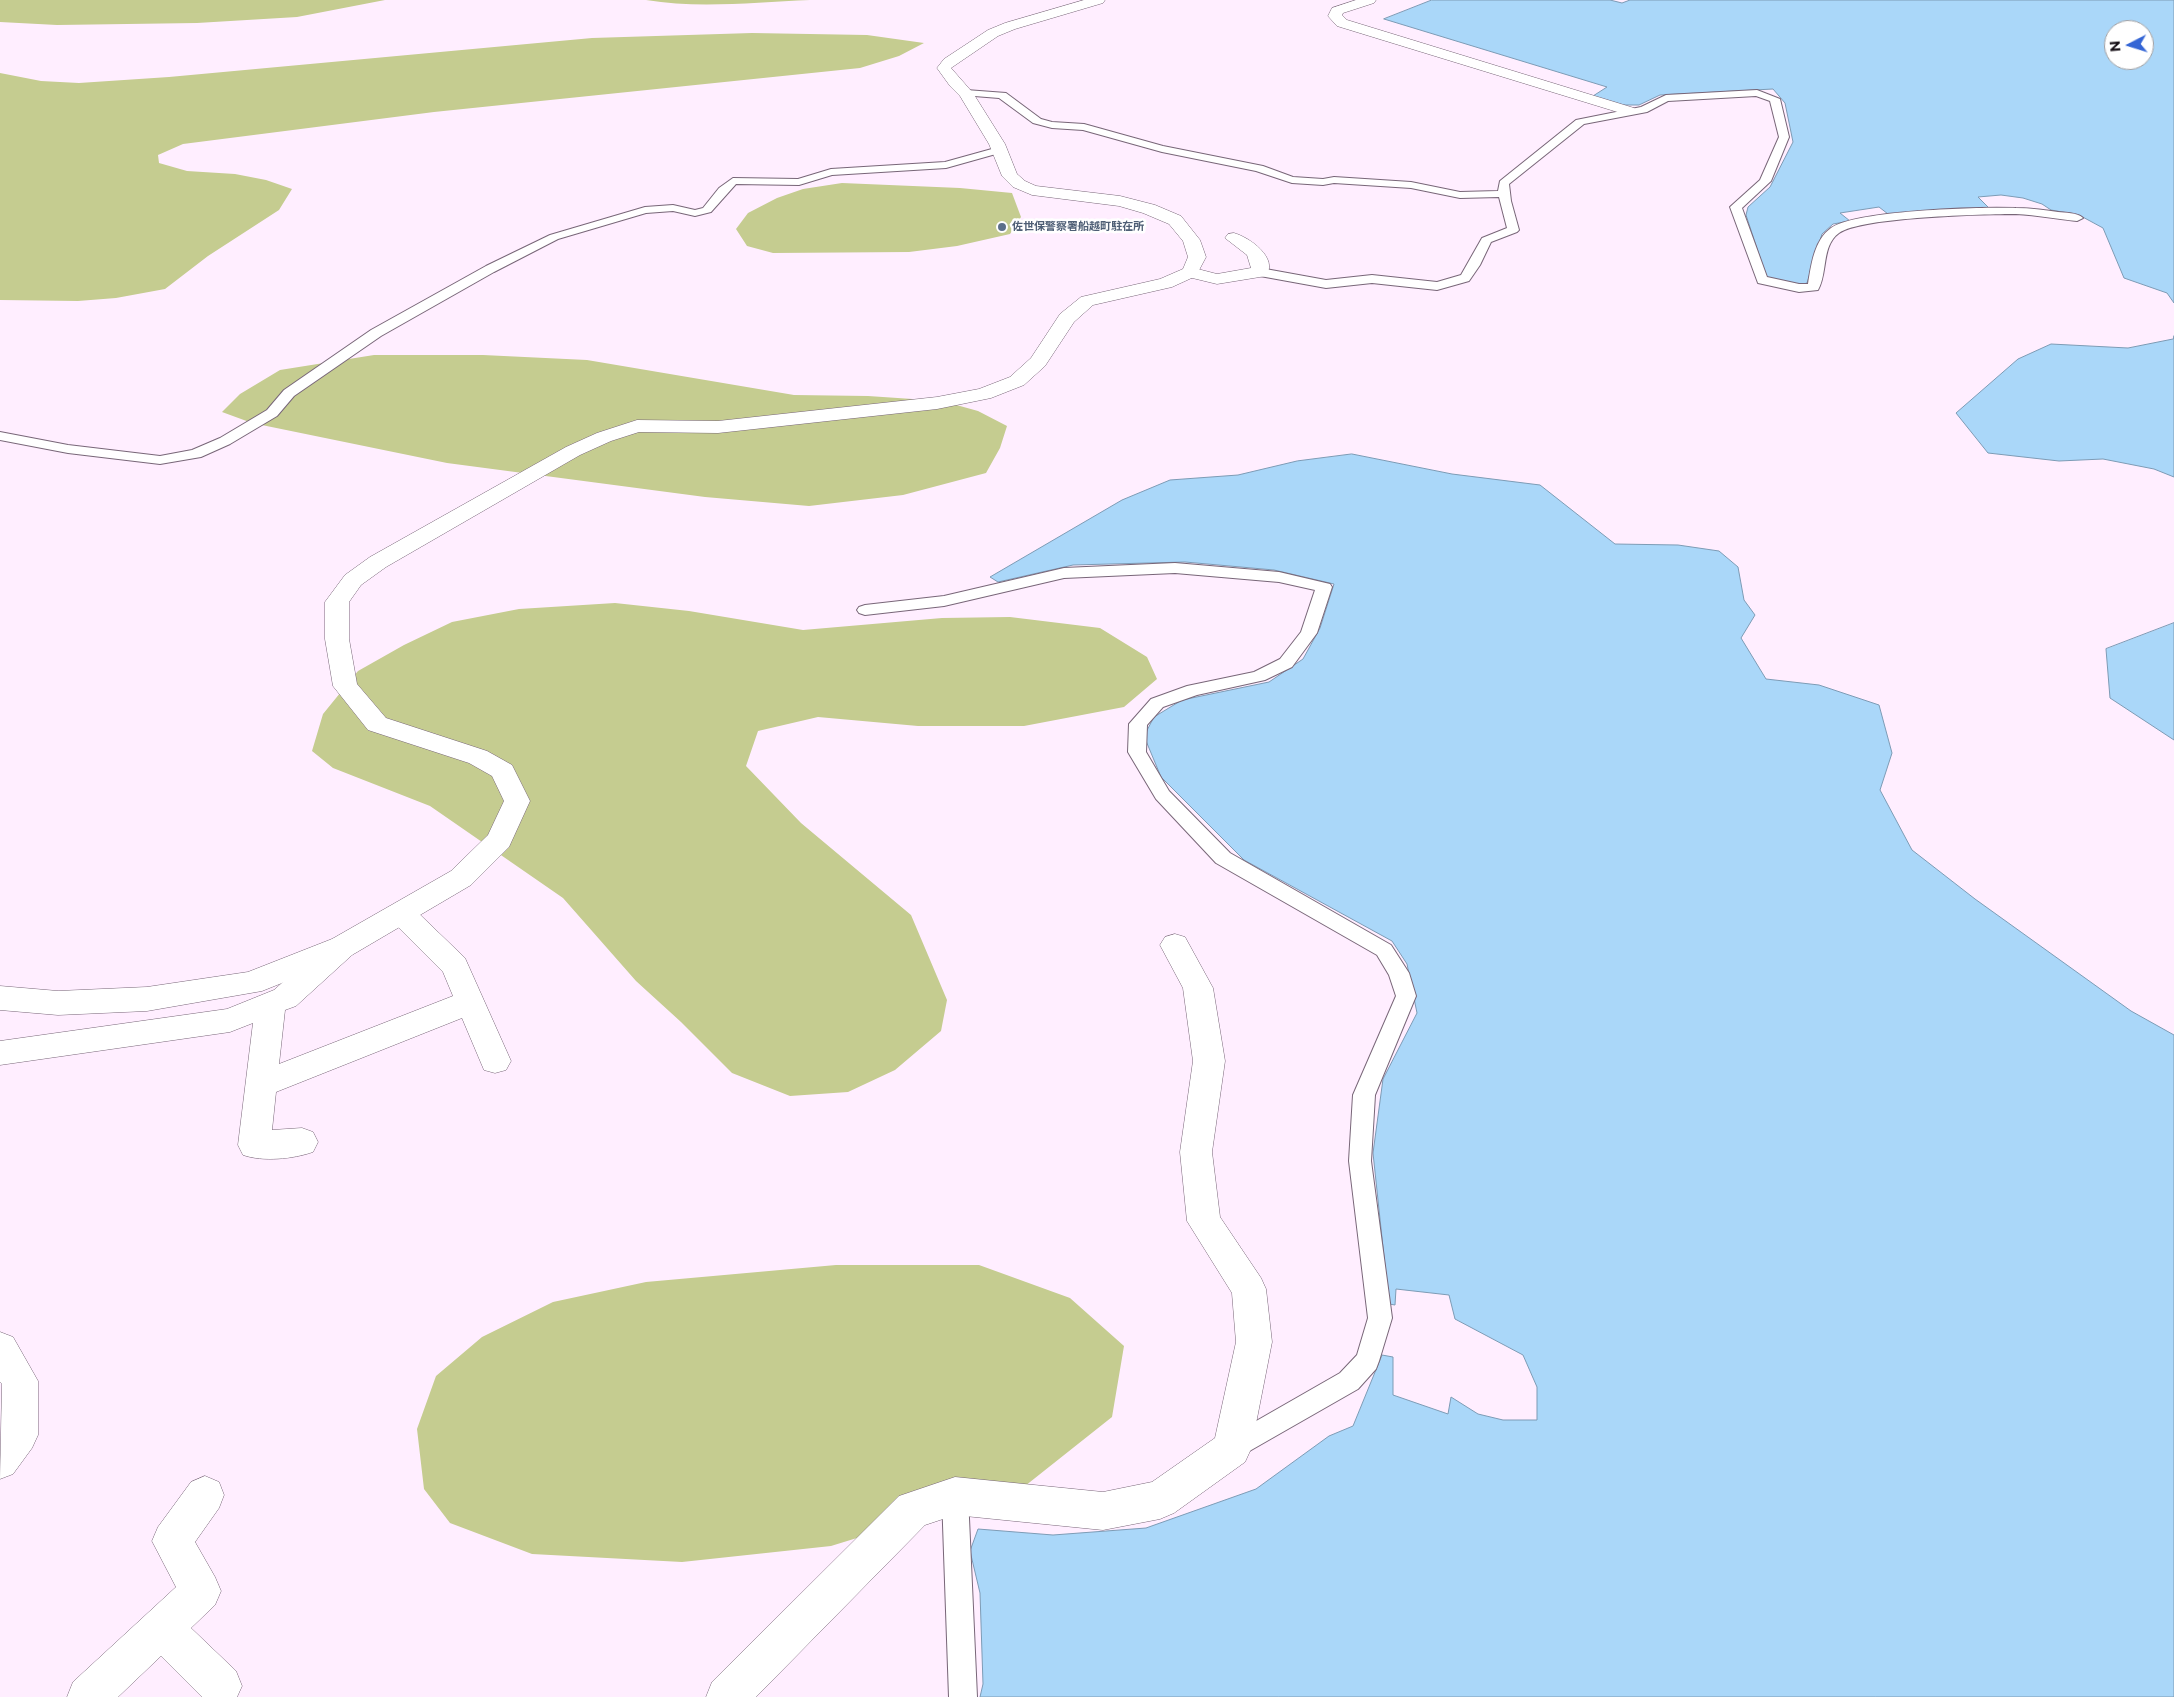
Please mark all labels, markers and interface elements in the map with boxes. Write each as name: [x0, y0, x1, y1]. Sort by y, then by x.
north arrow: [2104, 20, 2154, 70]
text: N: [2106, 40, 2125, 53]
place label: 佐世保警察署船越町駐在所: [1012, 220, 1144, 234]
marker: 佐世保警察署船越町駐在所: [996, 221, 1008, 233]

